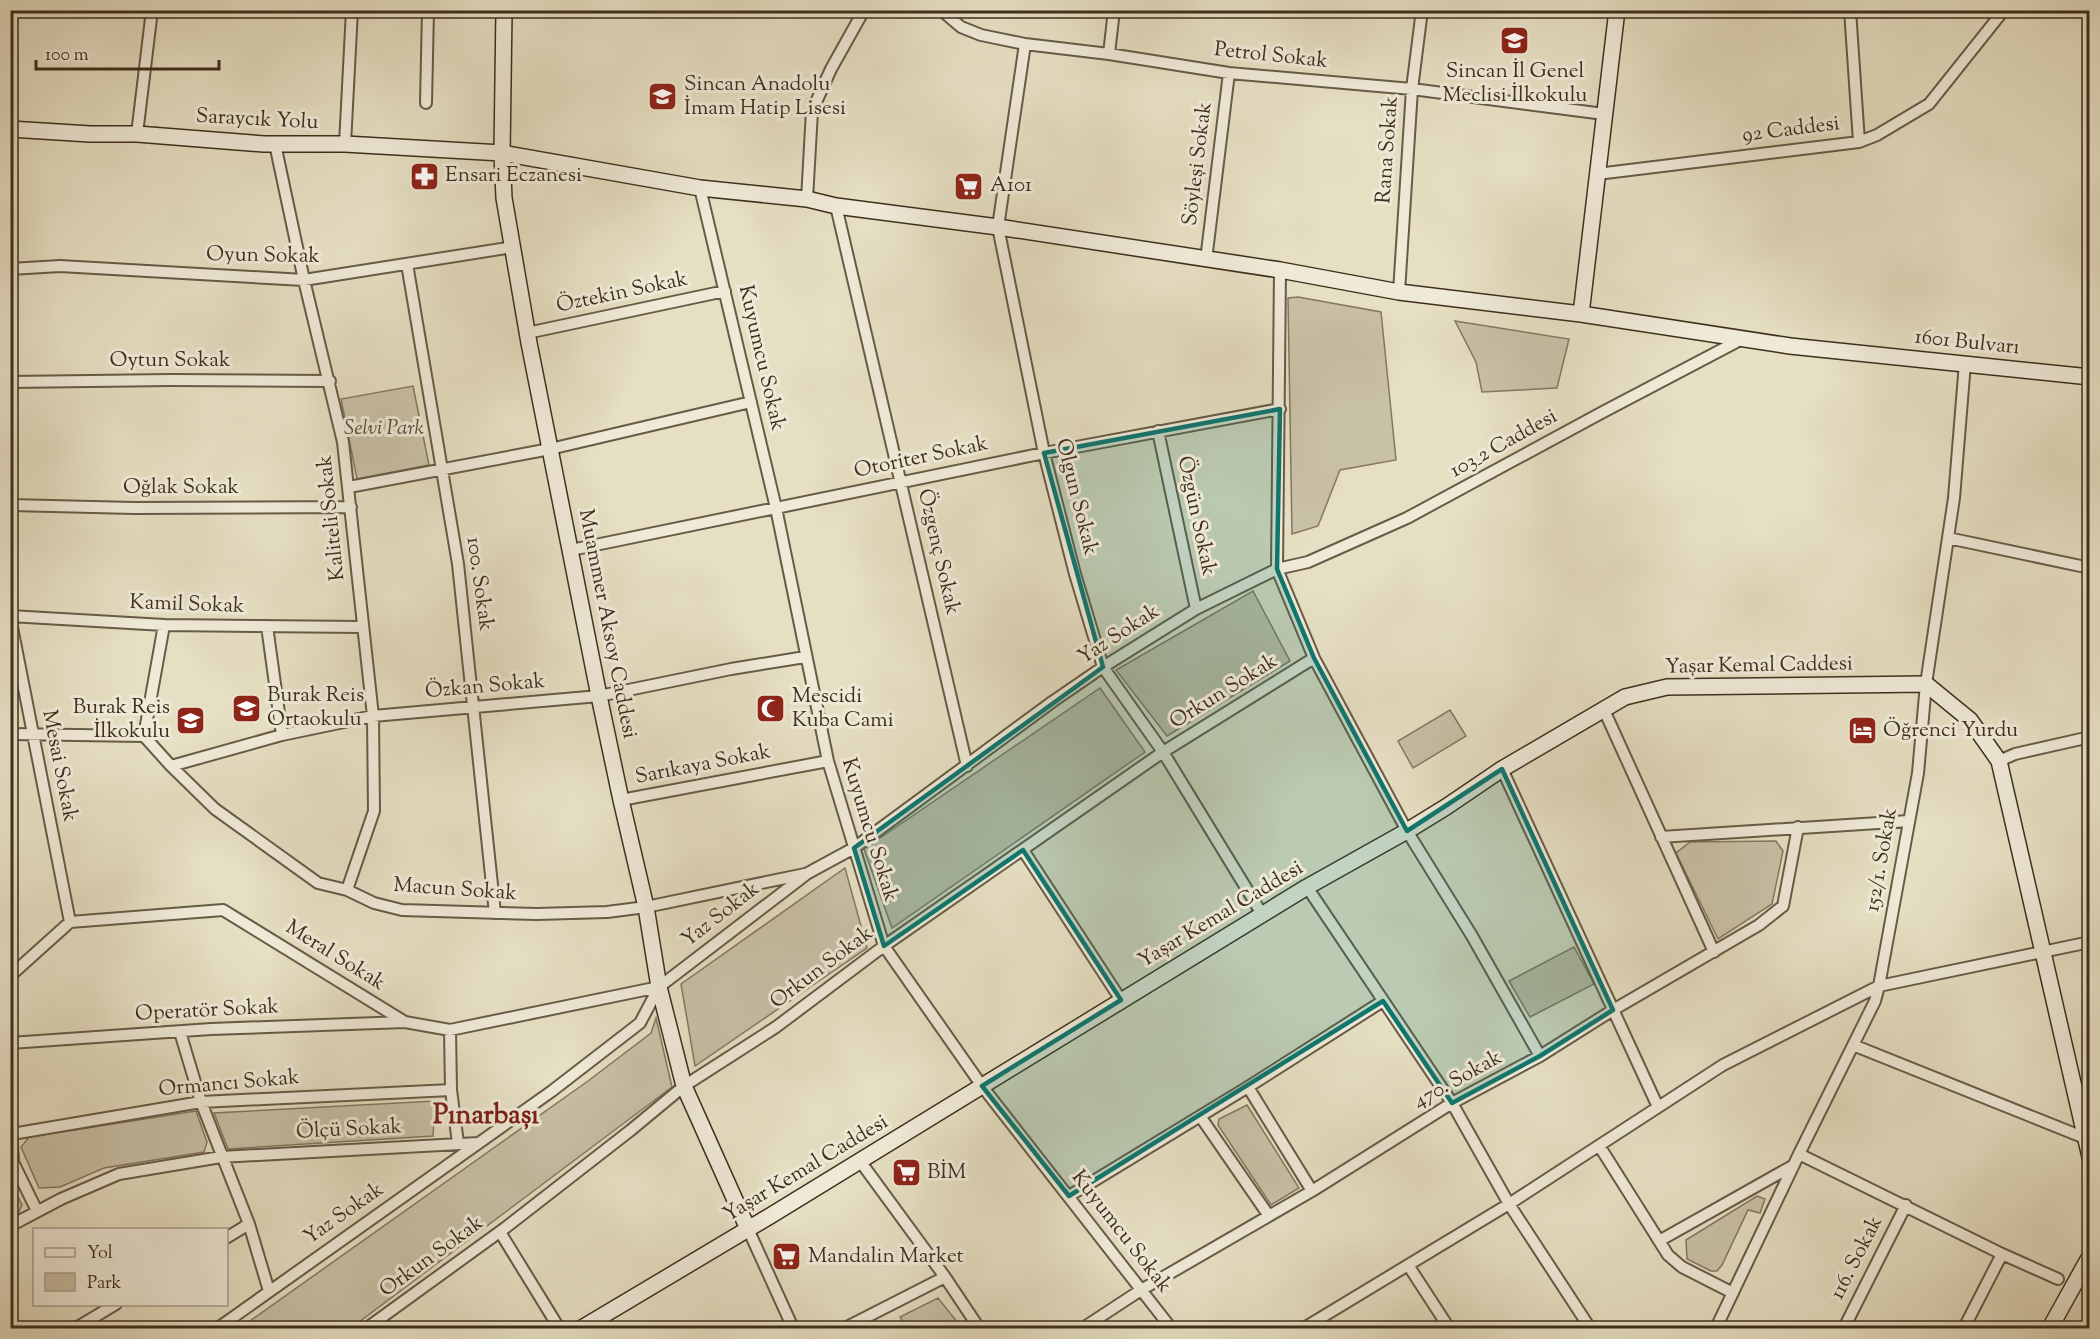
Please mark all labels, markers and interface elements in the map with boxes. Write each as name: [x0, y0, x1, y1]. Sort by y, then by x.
school or university icon: Sincan İl Genel Meclisi İlkokulu: [1499, 25, 1531, 57]
scale bar: [36, 33, 219, 71]
street label: Petrol Sokak: [1213, 35, 1330, 77]
text: 100 m: [45, 43, 89, 69]
place label: Sincan İl Genel Meclisi İlkokulu: [1443, 57, 1587, 111]
place label: Sincan Anadolu İmam Hatip Lisesi: [684, 70, 846, 124]
school or university icon: Sincan Anadolu İmam Hatip Lisesi: [647, 81, 679, 113]
street label: Rana Sokak: [1369, 95, 1407, 205]
street label: Söyleşi Sokak: [1176, 100, 1221, 228]
street label: Saraycık Yolu: [195, 102, 319, 138]
street label: 92 Caddesi: [1741, 109, 1841, 151]
pharmacy icon: Ensari Eczanesi: [408, 160, 440, 192]
place label: Ensari Eczanesi: [445, 161, 582, 191]
supermarket icon: A101: [953, 170, 985, 202]
place label: A101: [990, 171, 1032, 201]
street label: Oyun Sokak: [206, 240, 321, 272]
street label: Öztekin Sokak: [554, 264, 691, 322]
street label: Kuyumcu Sokak: [730, 282, 792, 434]
street label: 1601 Bulvarı: [1913, 323, 2021, 363]
street label: Oytun Sokak: [109, 346, 231, 376]
street label: 103_2 Caddesi: [1445, 402, 1563, 486]
park label: Selvi Park: [344, 414, 424, 444]
street label: Otoriter Sokak: [851, 429, 991, 487]
street label: Olgun Sokak: [1047, 436, 1105, 559]
street label: Kaliteli Sokak: [310, 453, 354, 582]
street label: Özgün Sokak: [1169, 453, 1223, 579]
street label: Oğlak Sokak: [123, 473, 240, 503]
street label: Özgenç Sokak: [909, 486, 967, 618]
street label: Muammer Aksoy Caddesi: [570, 507, 644, 741]
street label: 100. Sokak: [458, 535, 501, 634]
street label: Kamil Sokak: [129, 588, 246, 622]
street label: Yaz Sokak: [1072, 597, 1166, 673]
street label: Orkun Sokak: [1164, 647, 1284, 737]
street label: Yaşar Kemal Caddesi: [1665, 649, 1853, 683]
street label: Özkan Sokak: [424, 667, 547, 707]
place label: Burak Reis Ortaokulu: [267, 681, 364, 735]
place label: Mescidi Kuba Cami: [792, 682, 894, 736]
school or university icon: Burak Reis Ortaokulu: [230, 692, 262, 724]
place label: Burak Reis İlkokulu: [73, 693, 170, 747]
mosque icon: Mescidi Kuba Cami: [755, 693, 787, 725]
school or university icon: Burak Reis İlkokulu: [175, 704, 207, 736]
street label: Mesai Sokak: [33, 707, 85, 825]
hotel icon: Öğrenci Yurdu: [1846, 715, 1878, 747]
place label: Öğrenci Yurdu: [1883, 716, 2018, 746]
street label: Sarıkaya Sokak: [633, 737, 774, 793]
street label: Kuyumcu Sokak: [833, 754, 905, 906]
street label: 152/1. Sokak: [1858, 805, 1906, 914]
street label: Yaşar Kemal Caddesi: [1133, 854, 1309, 976]
street label: Macun Sokak: [392, 871, 518, 909]
street label: Yaz Sokak: [675, 874, 767, 955]
street label: Meral Sokak: [279, 913, 391, 999]
street label: Orkun Sokak: [764, 919, 880, 1017]
street label: Operatör Sokak: [134, 992, 280, 1030]
street label: 470. Sokak: [1408, 1043, 1508, 1117]
street label: Ormancı Sokak: [157, 1063, 301, 1105]
district label: Pınarbaşı: [433, 1097, 539, 1136]
street label: Yaşar Kemal Caddesi: [718, 1108, 894, 1230]
street label: Ölçü Sokak: [295, 1112, 403, 1148]
supermarket icon: BİM: [890, 1157, 922, 1189]
place label: BİM: [927, 1158, 966, 1188]
street label: Kuyumcu Sokak: [1063, 1164, 1179, 1300]
street label: Yaz Sokak: [298, 1175, 391, 1253]
street label: Orkun Sokak: [374, 1209, 491, 1305]
street label: 116. Sokak: [1823, 1210, 1891, 1305]
legend: [33, 1228, 228, 1306]
text: Yol: [87, 1241, 113, 1267]
supermarket icon: Mandalin Market: [771, 1241, 803, 1273]
place label: Mandalin Market: [808, 1242, 964, 1272]
text: Park: [87, 1271, 122, 1297]

